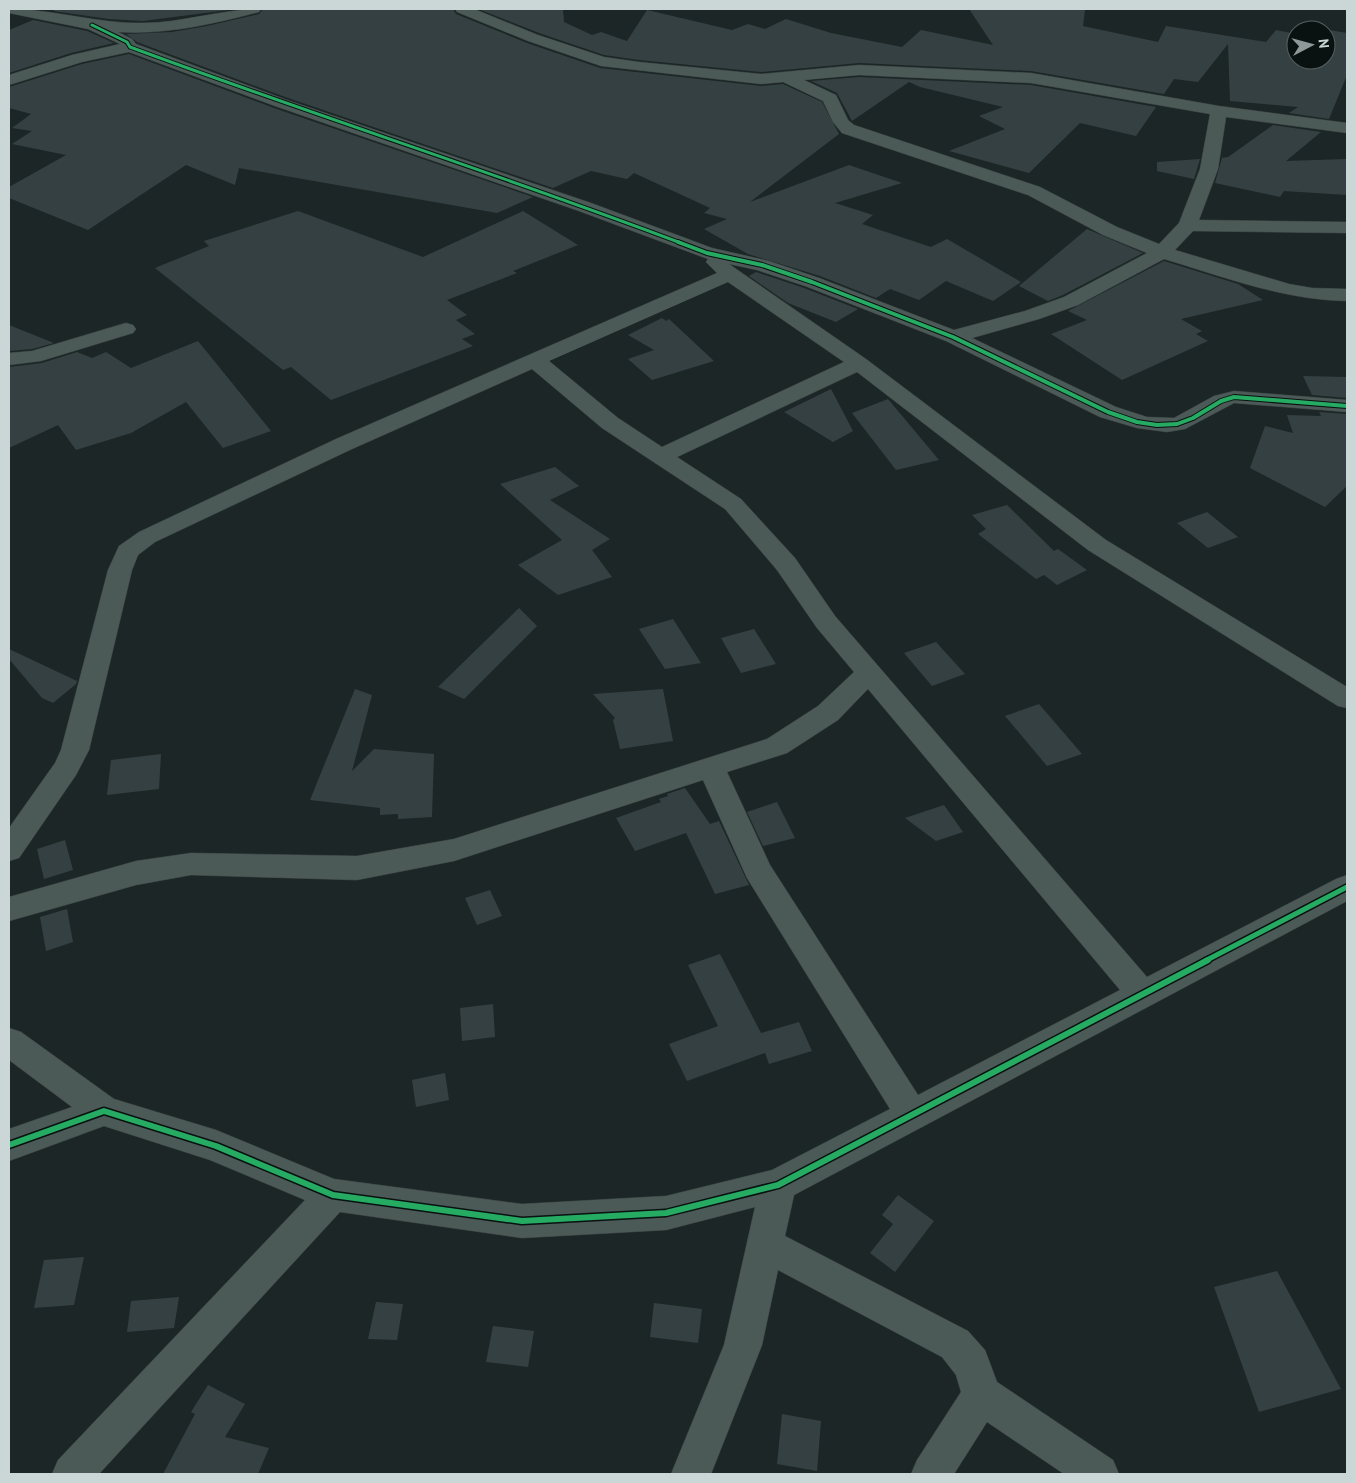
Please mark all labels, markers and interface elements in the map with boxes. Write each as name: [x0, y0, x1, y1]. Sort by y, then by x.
north arrow: [1286, 20, 1336, 70]
text: N: [1314, 38, 1333, 49]

